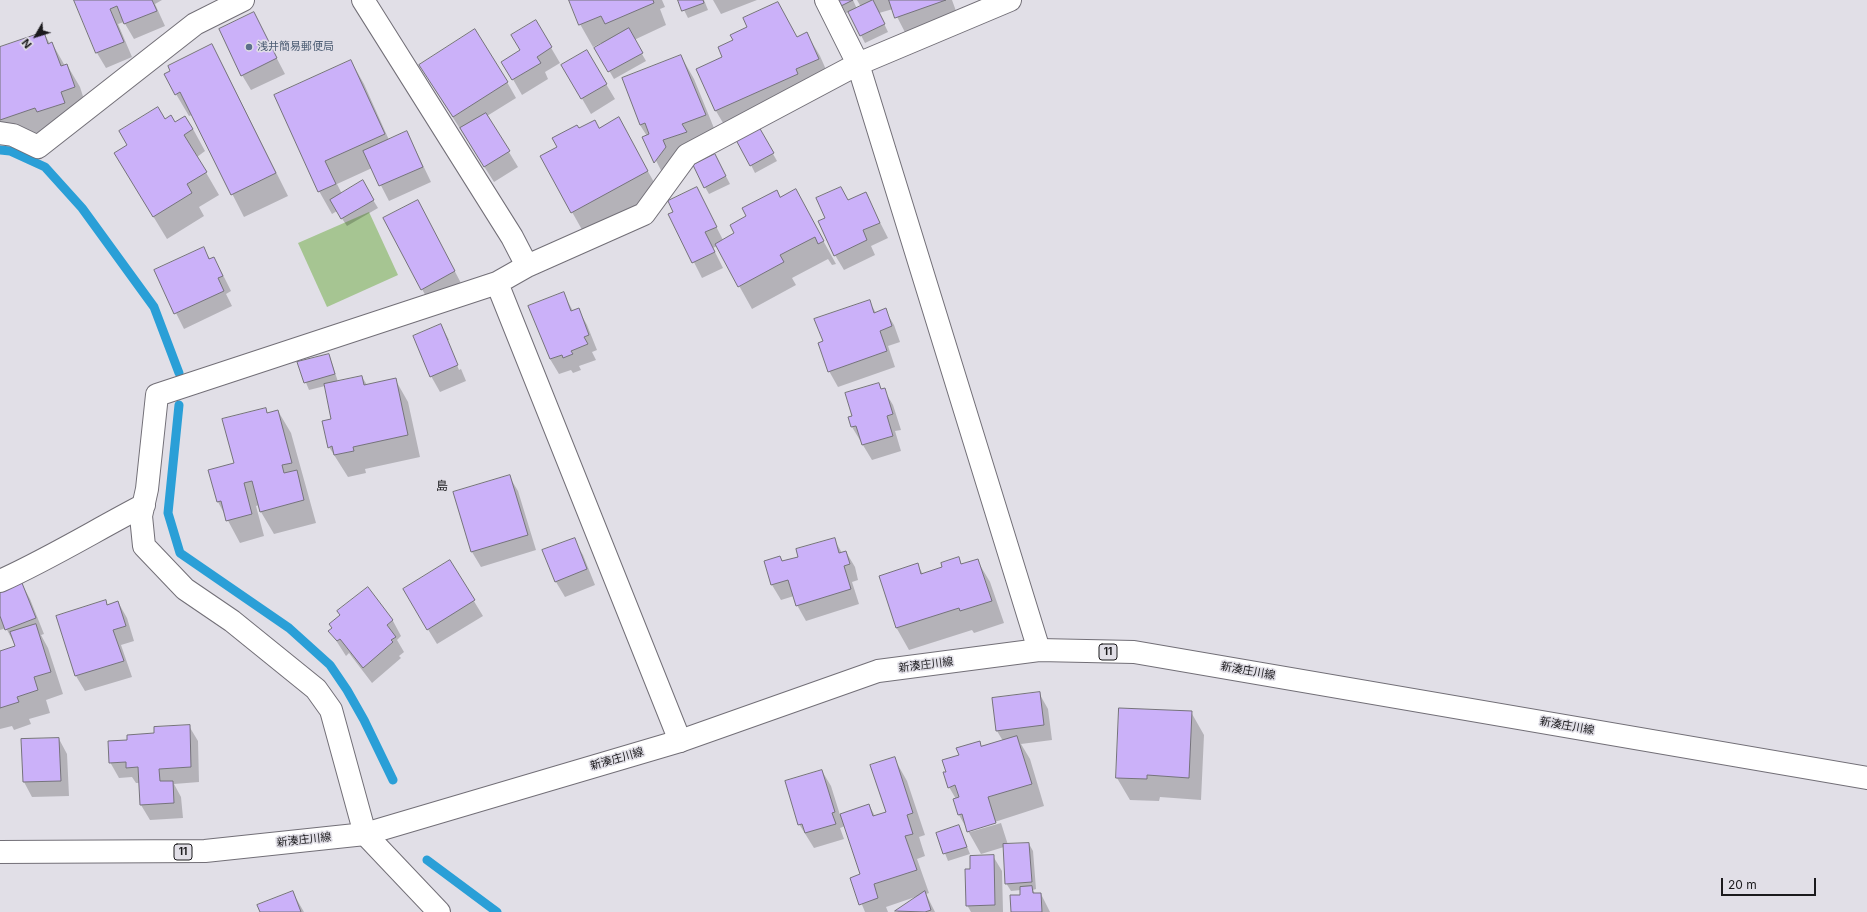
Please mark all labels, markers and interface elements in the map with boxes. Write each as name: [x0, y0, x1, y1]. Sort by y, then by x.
north arrow: [16, 16, 56, 56]
text: N: [19, 36, 35, 51]
place label: 浅井簡易郵便局: [257, 40, 334, 54]
marker: 浅井簡易郵便局: [244, 42, 254, 52]
district label: 島: [436, 479, 448, 493]
road number: 11: [1099, 644, 1117, 660]
street label: 新湊庄川線: [898, 655, 954, 675]
street label: 新湊庄川線: [1220, 660, 1276, 682]
street label: 新湊庄川線: [1539, 715, 1595, 737]
street label: 新湊庄川線: [589, 745, 645, 773]
street label: 新湊庄川線: [276, 831, 332, 849]
road number: 11: [174, 844, 192, 860]
scale bar: [1723, 870, 1818, 896]
text: 20 m: [1728, 877, 1757, 892]

